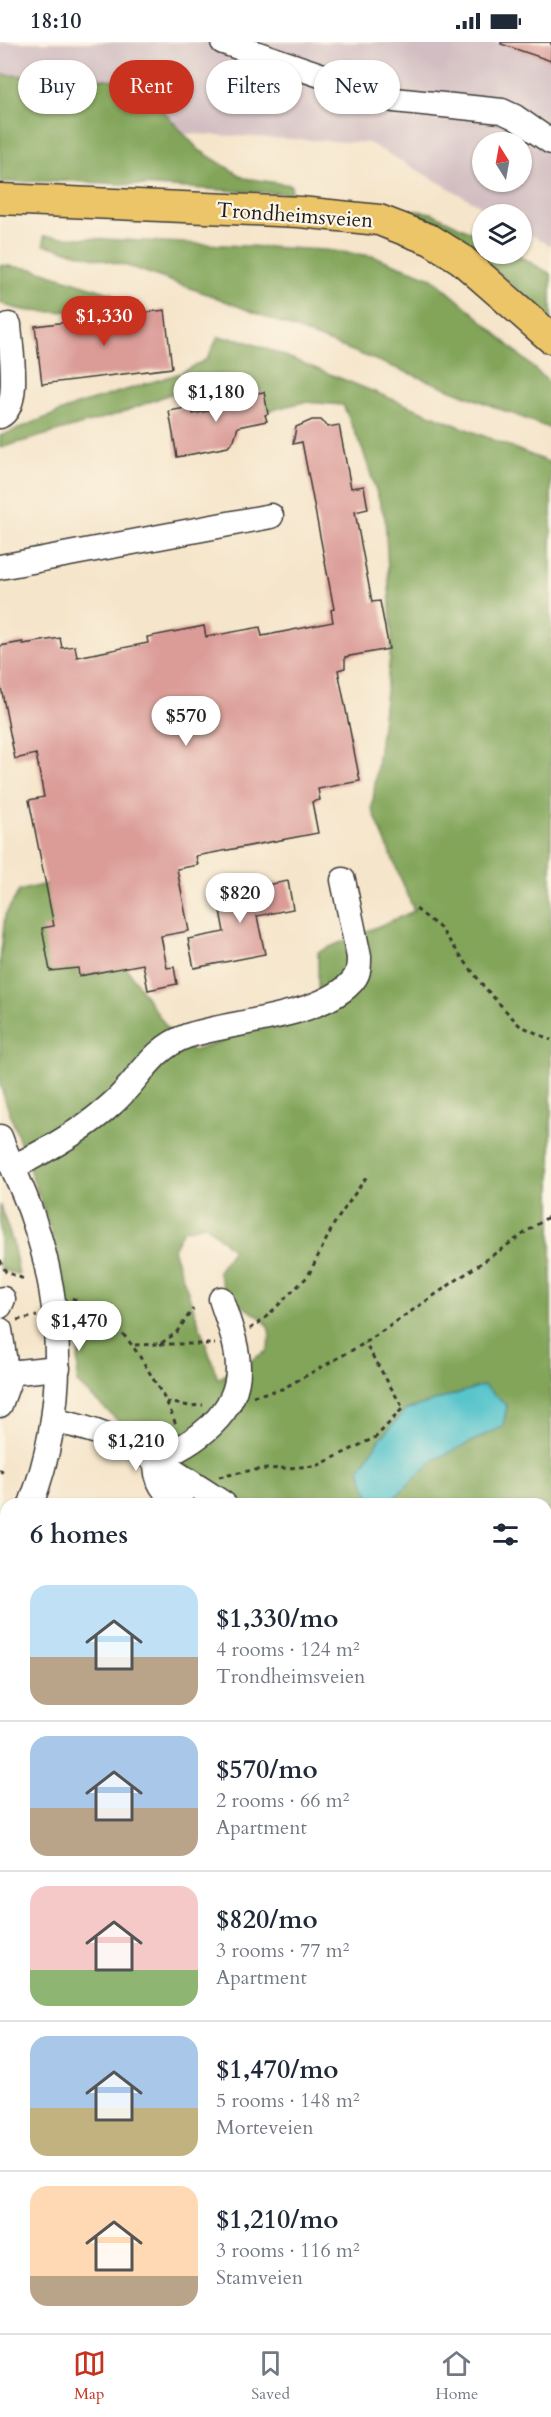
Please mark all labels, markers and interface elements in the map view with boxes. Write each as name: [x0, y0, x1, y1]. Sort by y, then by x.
text: 18:10: [30, 6, 81, 36]
chip: Buy: [18, 60, 97, 114]
chip: Rent: [109, 60, 194, 114]
chip: Filters: [206, 60, 302, 114]
chip: New: [314, 60, 400, 114]
north arrow: [472, 132, 532, 192]
map controls: [472, 132, 532, 264]
street label: Trondheimsveien: [216, 196, 374, 235]
button: layers: [472, 204, 532, 264]
pin: $1,330: [55, 296, 153, 347]
text: $1,330: [75, 302, 133, 329]
pin: $1,180: [167, 372, 265, 423]
text: $1,180: [187, 378, 245, 405]
pin: $570: [150, 696, 222, 747]
text: $570: [166, 702, 206, 729]
pin: $820: [204, 873, 276, 924]
text: $820: [220, 879, 260, 906]
pin: $1,470: [30, 1301, 128, 1352]
text: $1,470: [50, 1307, 108, 1334]
pin: $1,210: [87, 1421, 185, 1472]
text: $1,210: [107, 1427, 165, 1454]
text: 6 homes: [30, 1517, 128, 1552]
icon: filters: [489, 1518, 522, 1551]
text: $1,330/mo: [216, 1601, 339, 1636]
icon: home: [78, 1609, 150, 1681]
text: 4 rooms · 124 m²: [216, 1636, 360, 1663]
text: Trondheimsveien: [216, 1663, 365, 1690]
text: $570/mo: [216, 1752, 318, 1787]
icon: home: [78, 1760, 150, 1832]
text: 2 rooms · 66 m²: [216, 1787, 349, 1814]
text: Apartment: [216, 1814, 307, 1841]
text: $820/mo: [216, 1902, 318, 1937]
icon: home: [78, 1910, 150, 1982]
text: 3 rooms · 77 m²: [216, 1937, 349, 1964]
text: Apartment: [216, 1964, 307, 1991]
text: $1,470/mo: [216, 2052, 339, 2087]
icon: home: [78, 2060, 150, 2132]
text: 5 rooms · 148 m²: [216, 2087, 360, 2114]
text: Morteveien: [216, 2114, 314, 2141]
text: $1,210/mo: [216, 2202, 339, 2237]
icon: home: [78, 2210, 150, 2282]
text: 3 rooms · 116 m²: [216, 2237, 360, 2264]
text: Stamveien: [216, 2264, 303, 2291]
tab: Map: [73, 2347, 106, 2405]
tab: Saved: [251, 2347, 290, 2405]
tab: Home: [435, 2347, 478, 2405]

